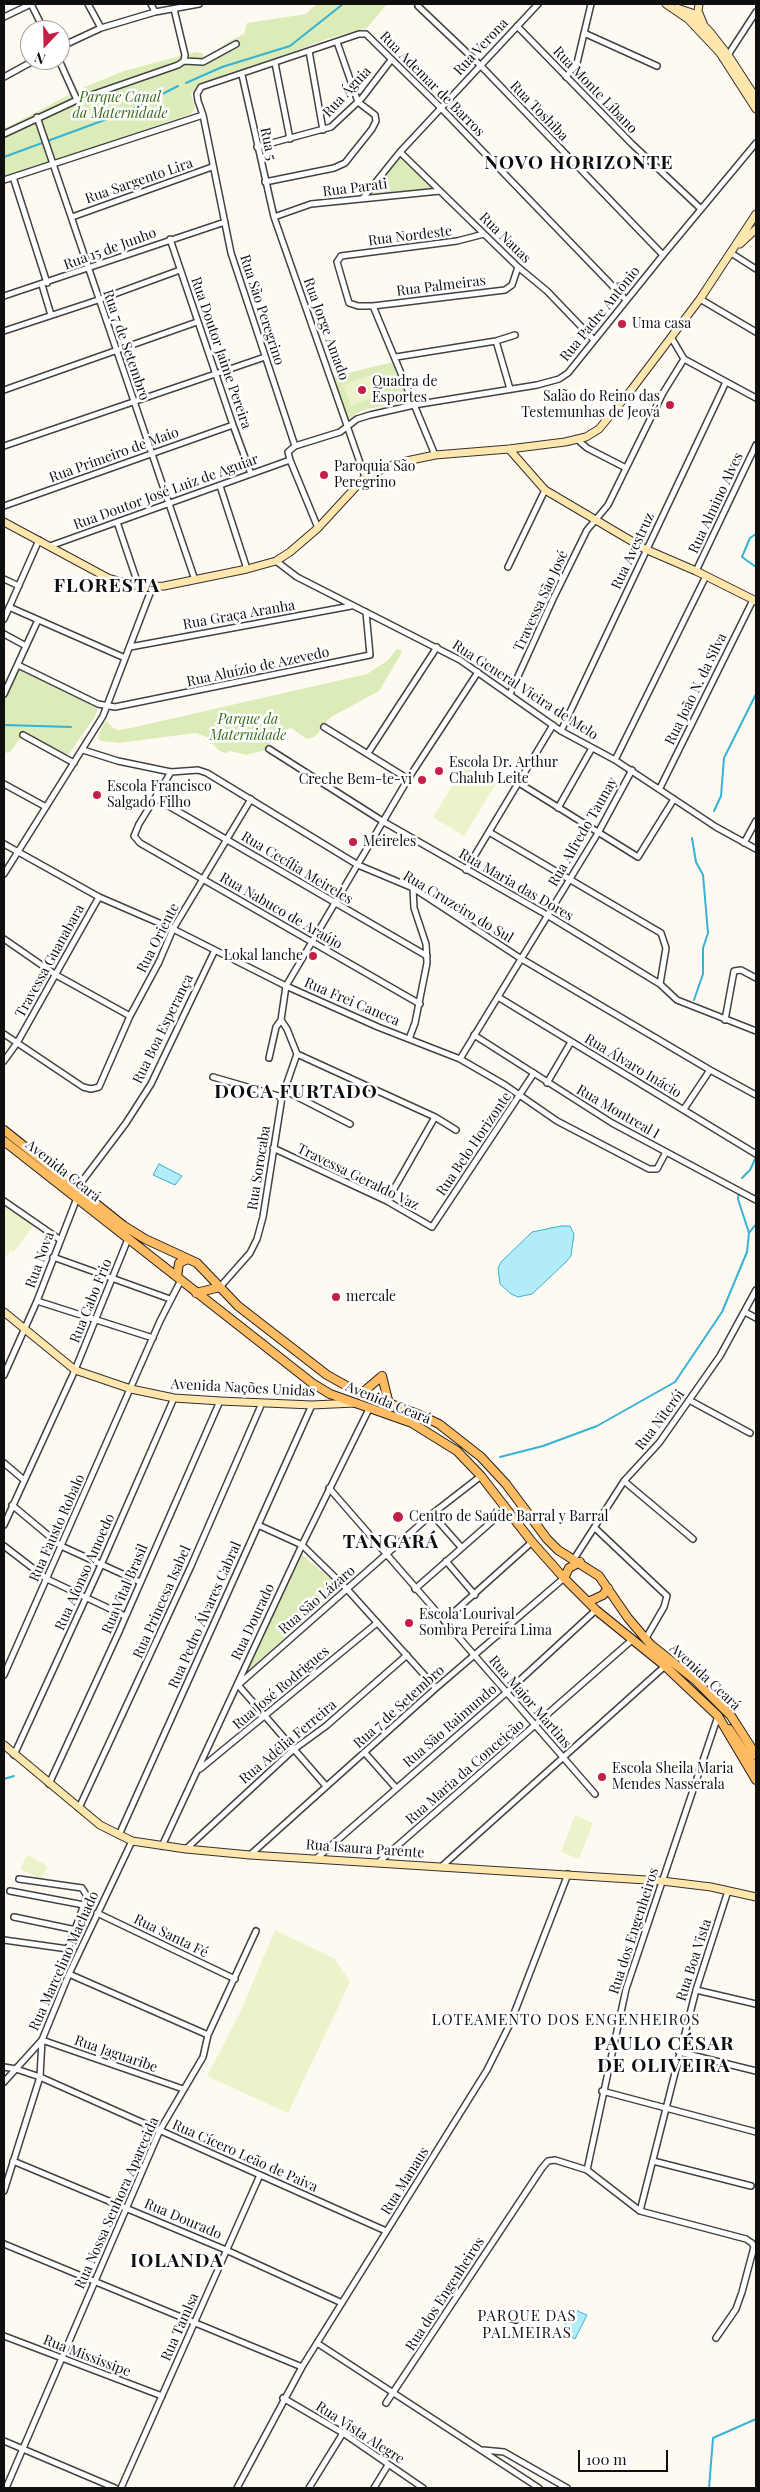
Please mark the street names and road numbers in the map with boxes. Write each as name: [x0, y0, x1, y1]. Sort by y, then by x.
street label: Rua Verona: [450, 15, 512, 79]
street label: Rua Ademar de Barros: [376, 28, 488, 140]
street label: Rua Monte Líbano: [549, 43, 641, 137]
street label: Rua Águia: [319, 63, 375, 121]
street label: Rua Toshiba: [506, 78, 572, 144]
street label: Rua 5: [256, 126, 280, 162]
street label: Rua Sargento Lira: [83, 155, 195, 207]
street label: Rua Parati: [322, 176, 388, 200]
street label: Rua Nauas: [476, 209, 534, 267]
street label: Rua Nordeste: [367, 223, 453, 249]
street label: Rua 15 de Junho: [61, 224, 159, 274]
street label: Rua São Peregrino: [236, 253, 288, 367]
street label: Rua Padre Antônio: [557, 263, 643, 365]
street label: Rua Palmeiras: [395, 272, 487, 300]
street label: Rua Doutor Jaime Pereira: [187, 275, 255, 431]
street label: Rua Jorge Amado: [300, 276, 352, 382]
street label: Rua 7 de Setembro: [99, 287, 153, 403]
street label: Rua Primeiro de Maio: [47, 424, 181, 486]
street label: Rua Almino Alves: [685, 450, 747, 556]
street label: Rua Doutor José Luiz de Aguiar: [71, 451, 261, 533]
street label: Rua Avestruz: [608, 510, 658, 592]
street label: Travessa São José: [510, 548, 572, 654]
street label: Rua Graça Aranha: [182, 597, 296, 633]
street label: Rua João N. da Silva: [662, 630, 730, 748]
street label: Rua General Vieira de Melo: [449, 637, 601, 743]
street label: Rua Aluízio de Azevedo: [185, 644, 331, 690]
street label: Rua Alfredo Taunay: [545, 774, 621, 890]
street label: Rua Cecília Meireles: [238, 828, 356, 908]
street label: Rua Maria das Dores: [456, 845, 576, 925]
street label: Rua Cruzeiro do Sul: [400, 867, 516, 947]
street label: Rua Nabuco de Araújo: [217, 869, 345, 953]
street label: Rua Oriente: [133, 900, 183, 976]
street label: Travessa Guanabara: [12, 901, 88, 1021]
street label: Rua Boa Esperança: [129, 971, 197, 1087]
street label: Rua Frei Caneca: [302, 974, 402, 1030]
street label: Rua Álvaro Inácio: [582, 1030, 684, 1102]
street label: Rua Montreal I: [574, 1082, 662, 1142]
street label: Rua Belo Horizonte: [433, 1089, 515, 1199]
street label: Rua Sorocaba: [244, 1125, 274, 1211]
street label: Avenida Ceará: [22, 1137, 104, 1205]
street label: Travessa Geraldo Vaz: [294, 1140, 422, 1214]
street label: Rua Nova: [22, 1230, 58, 1290]
street label: Rua Cabo Frio: [66, 1256, 116, 1346]
street label: Avenida Nações Unidas: [170, 1376, 316, 1400]
street label: Avenida Ceará: [343, 1378, 433, 1428]
street label: Rua Niterói: [632, 1387, 688, 1453]
street label: Rua Fausto Robalo: [26, 1472, 88, 1584]
street label: Rua Afonso Amoedo: [52, 1511, 118, 1633]
street label: Rua Pedro Álvares Cabral: [165, 1539, 245, 1691]
street label: Rua Vital Brasil: [99, 1542, 151, 1636]
street label: Rua Princesa Isabel: [130, 1543, 194, 1661]
street label: Rua São Lázaro: [275, 1562, 359, 1638]
street label: Rua Dourado: [228, 1581, 278, 1663]
street label: Avenida Ceará: [666, 1640, 744, 1714]
street label: Rua José Rodrigues: [229, 1643, 333, 1733]
street label: Rua Major Martins: [485, 1652, 575, 1752]
street label: Rua 7 de Setembro: [350, 1662, 448, 1752]
street label: Rua São Raimundo: [400, 1681, 500, 1771]
street label: Rua Adélia Ferreira: [236, 1697, 340, 1787]
street label: Rua Maria da Conceição: [402, 1716, 528, 1828]
street label: Rua Isaura Parente: [305, 1836, 425, 1862]
street label: Rua dos Engenheiros: [606, 1866, 662, 1996]
street label: Rua Marcelino Machado: [26, 1889, 102, 2033]
street label: Rua Santa Fé: [131, 1911, 211, 1961]
street label: Rua Boa Vista: [673, 1917, 715, 2003]
street label: Rua Jaguaribe: [72, 2032, 160, 2076]
street label: Rua Nossa Senhora Aparecida: [71, 2114, 163, 2292]
street label: Rua Cícero Leão de Paiva: [170, 2116, 320, 2196]
street label: Rua Manaus: [378, 2144, 432, 2218]
street label: Rua Dourado: [142, 2195, 224, 2243]
street label: Rua dos Engenheiros: [402, 2234, 488, 2354]
street label: Rua Tamlsa: [158, 2290, 202, 2364]
street label: Rua Mississipe: [41, 2332, 133, 2380]
street label: Rua Vista Alegre: [313, 2398, 407, 2468]

